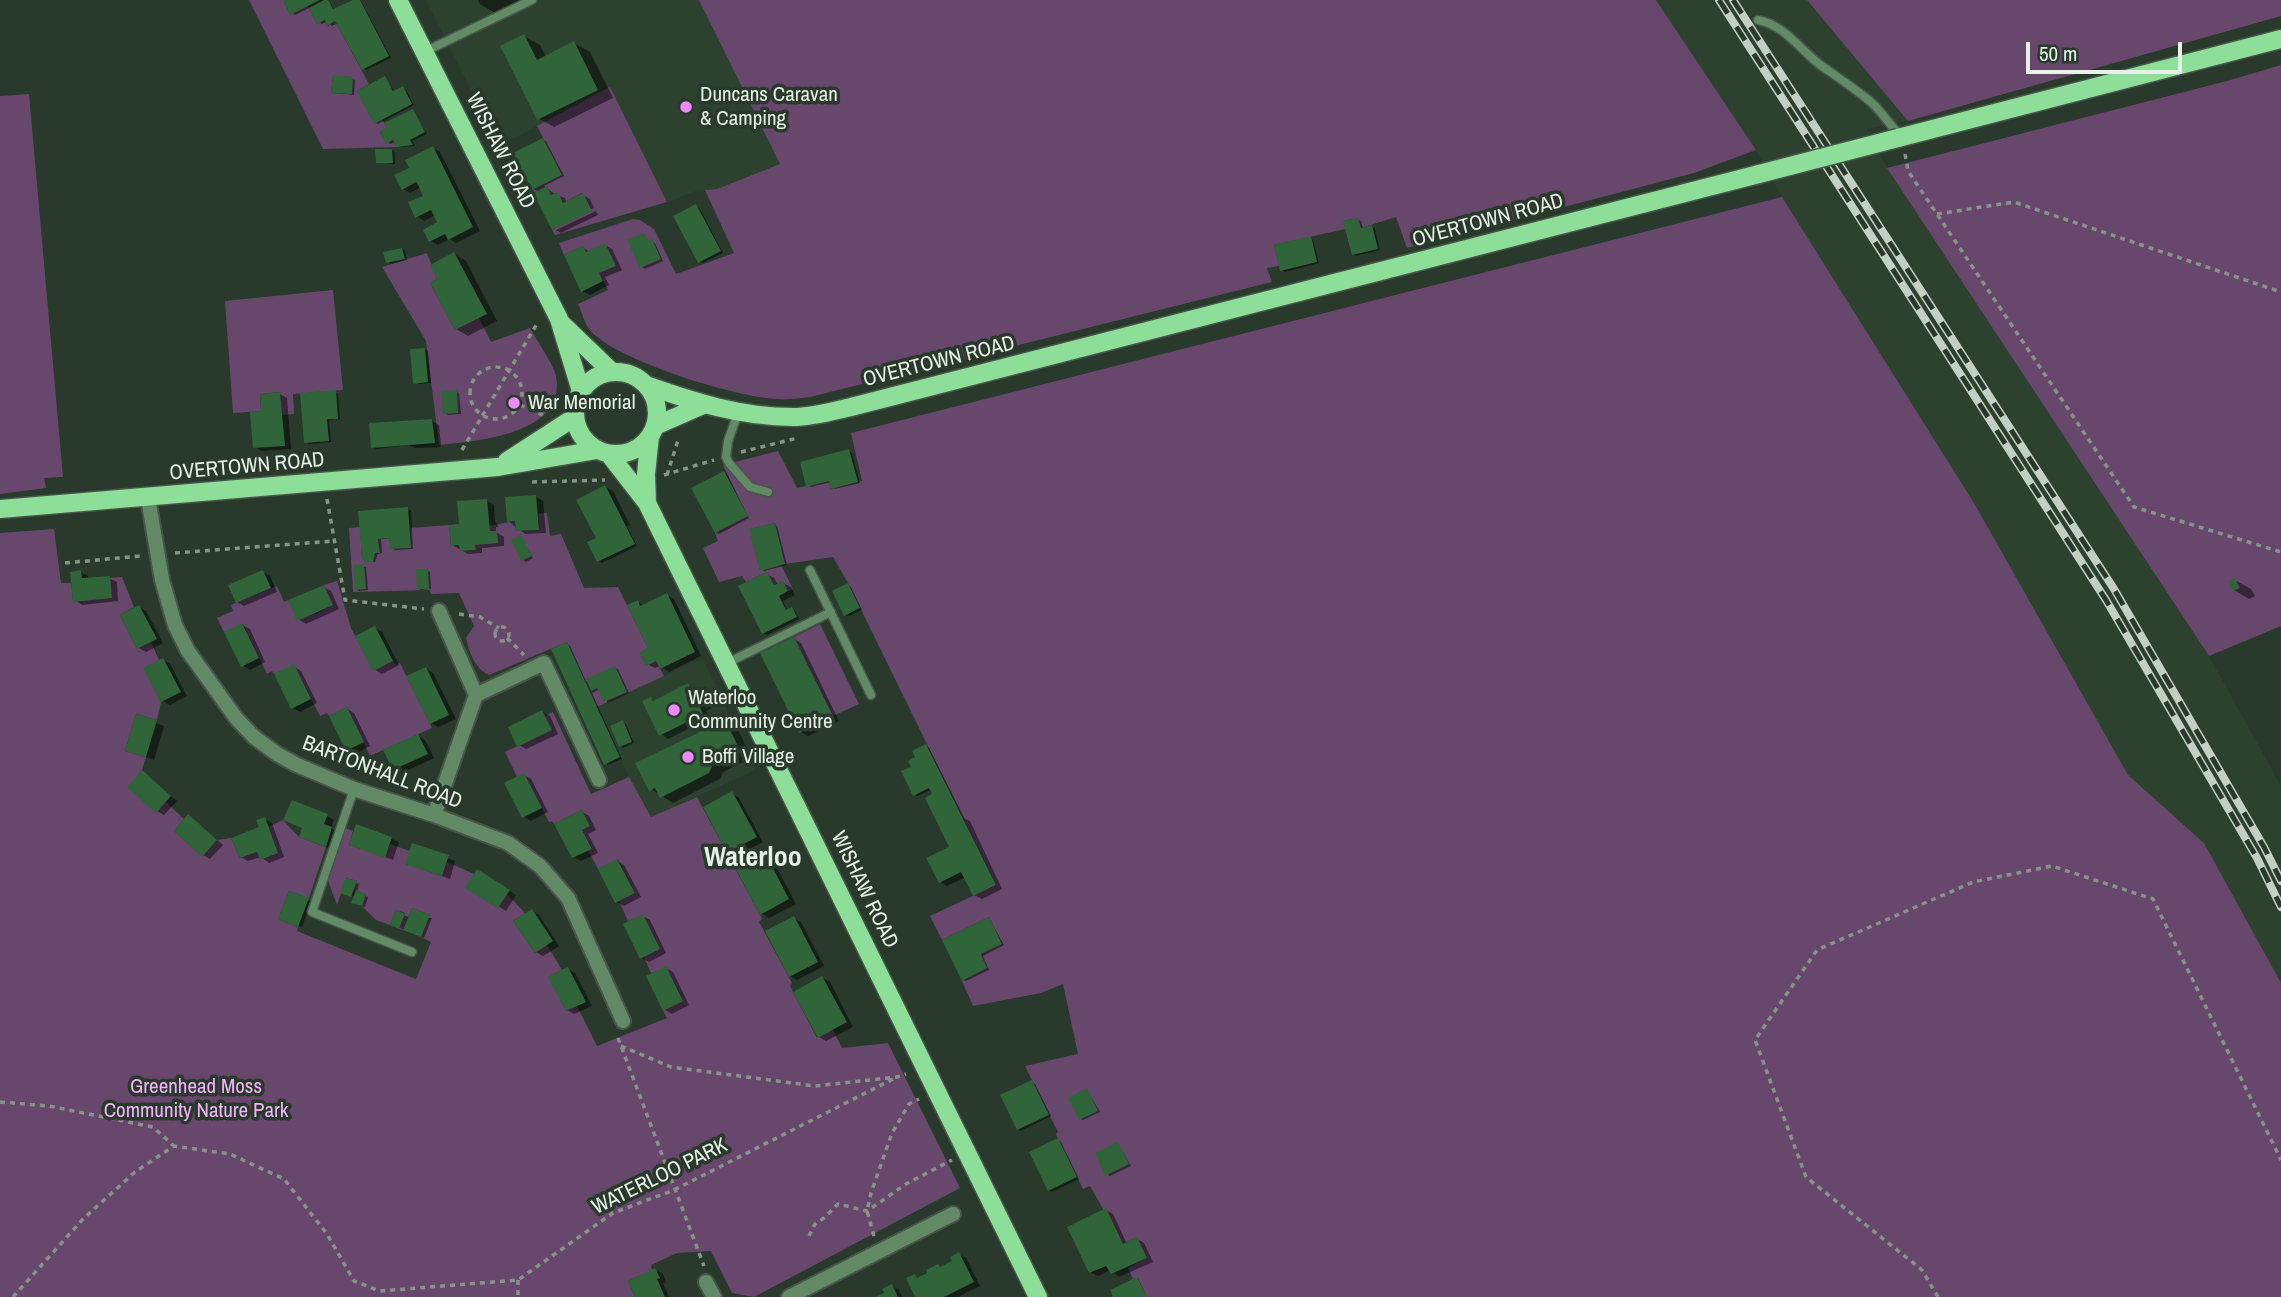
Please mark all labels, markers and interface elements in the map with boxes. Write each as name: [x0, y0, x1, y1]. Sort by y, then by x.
scale bar: [2029, 28, 2185, 72]
text: 50 m: [2039, 39, 2077, 68]
place label: Duncans Caravan & Camping: [700, 82, 838, 132]
street label: WISHAW ROAD: [460, 89, 540, 213]
marker: Duncans Caravan & Camping: [678, 99, 694, 115]
street label: OVERTOWN ROAD: [1410, 189, 1566, 253]
street label: OVERTOWN ROAD: [861, 331, 1017, 393]
place label: War Memorial: [528, 390, 635, 416]
marker: War Memorial: [506, 395, 522, 411]
street label: OVERTOWN ROAD: [169, 448, 325, 486]
place label: Waterloo Community Centre: [688, 685, 833, 735]
marker: Waterloo Community Centre: [666, 702, 682, 718]
street label: BARTONHALL ROAD: [299, 731, 465, 815]
place label: Boffi Village: [702, 744, 794, 770]
marker: Boffi Village: [680, 749, 696, 765]
street label: WISHAW ROAD: [825, 828, 903, 952]
district label: Waterloo: [704, 841, 802, 875]
park label: Greenhead Moss Community Nature Park: [104, 1074, 288, 1124]
street label: WATERLOO PARK: [588, 1133, 732, 1221]

